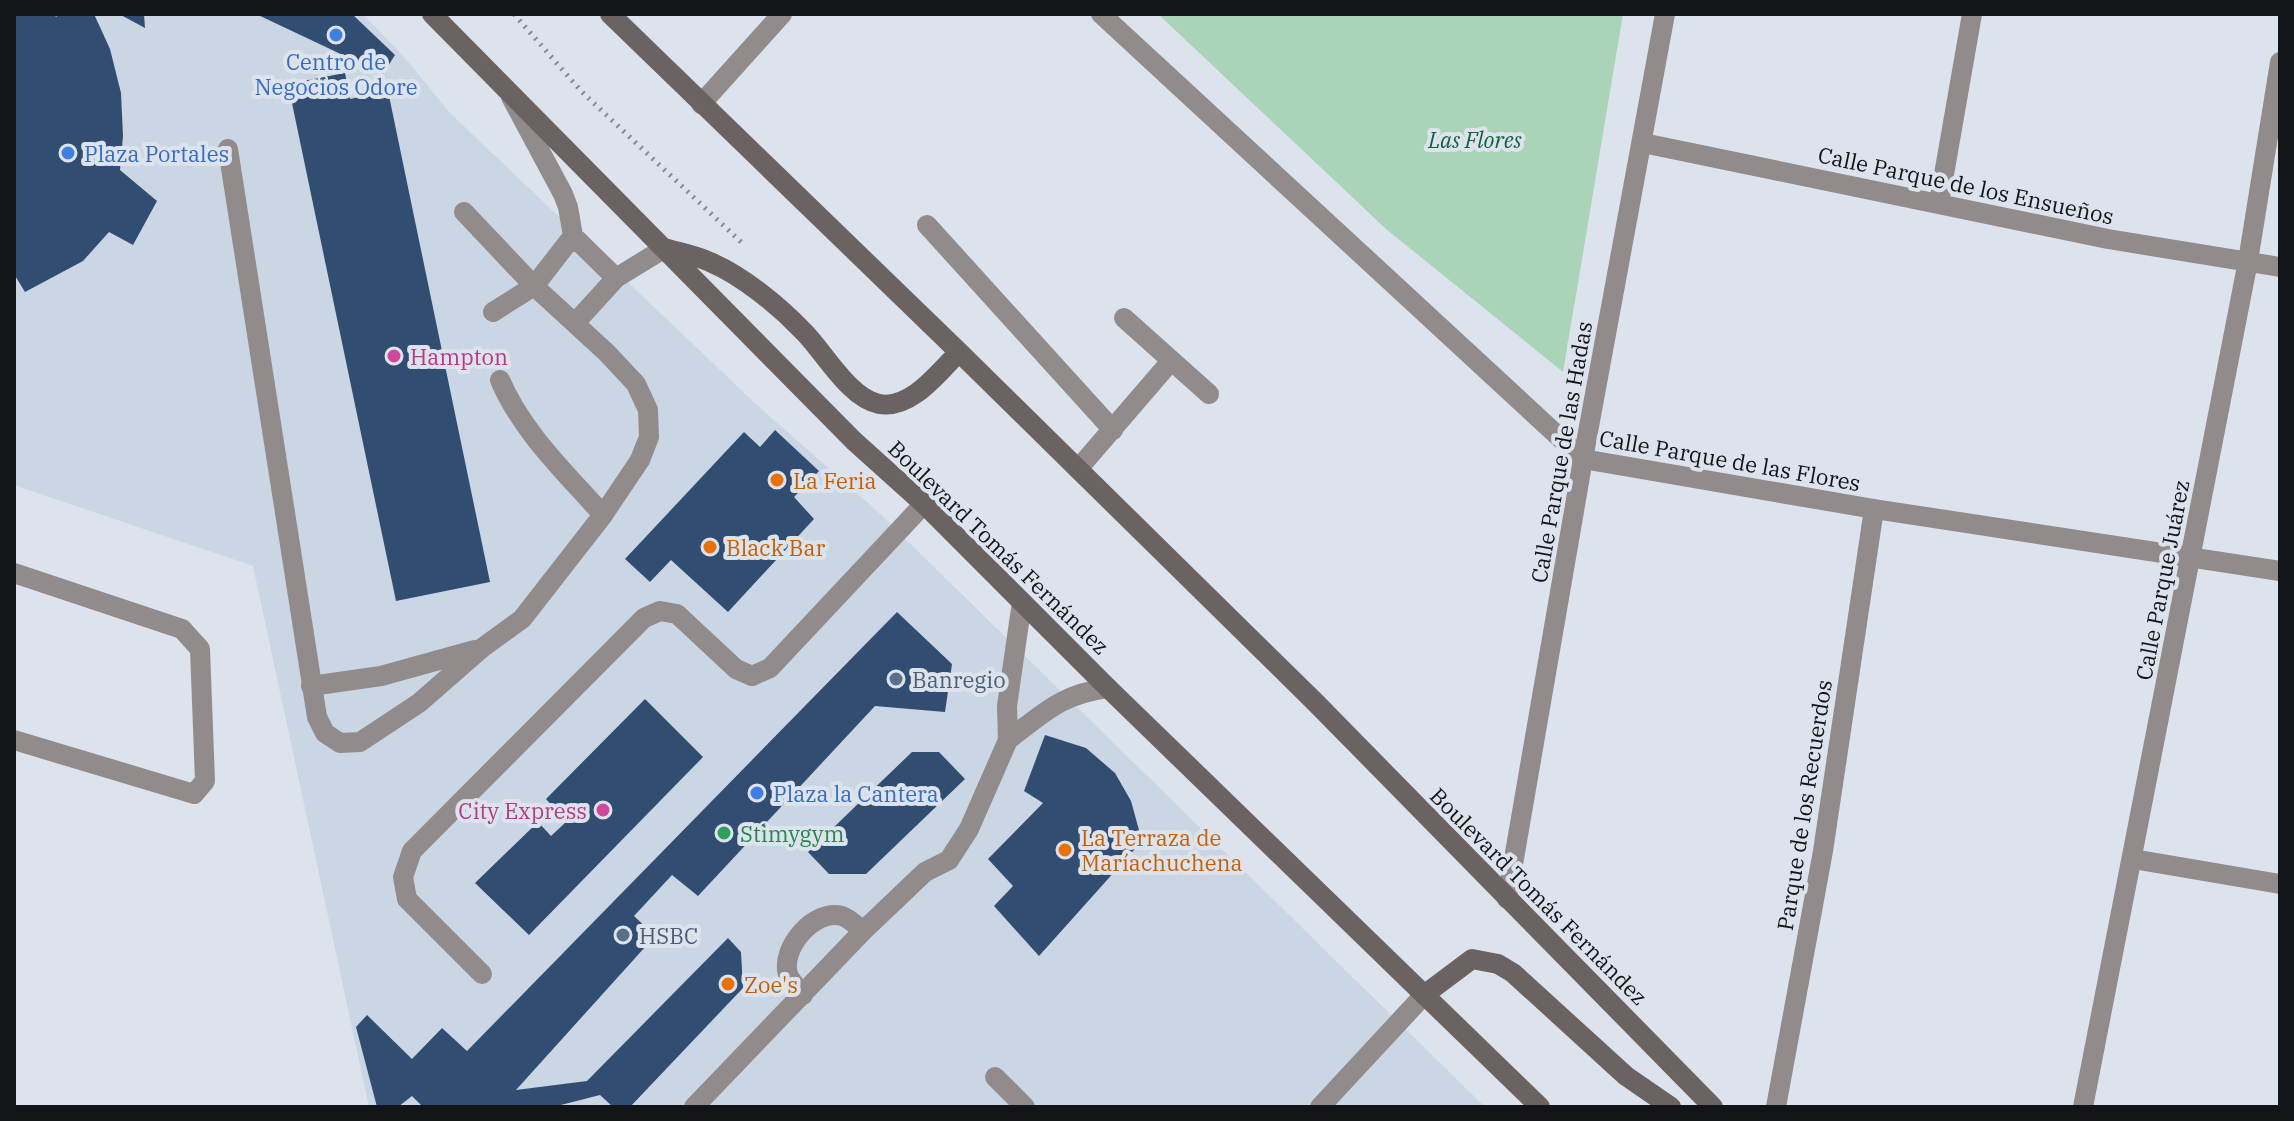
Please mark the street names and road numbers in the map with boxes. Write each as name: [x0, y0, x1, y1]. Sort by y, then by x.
street label: Calle Parque de los Ensueños: [1815, 139, 2117, 231]
street label: Calle Parque de las Hadas: [1524, 319, 1598, 585]
street label: Calle Parque de las Flores: [1597, 423, 1863, 497]
street label: Boulevard Tomás Fernández: [882, 434, 1116, 660]
street label: Calle Parque Juárez: [2128, 477, 2196, 683]
street label: Parque de los Recuerdos: [1770, 678, 1838, 932]
street label: Boulevard Tomás Fernández: [1424, 781, 1654, 1011]

